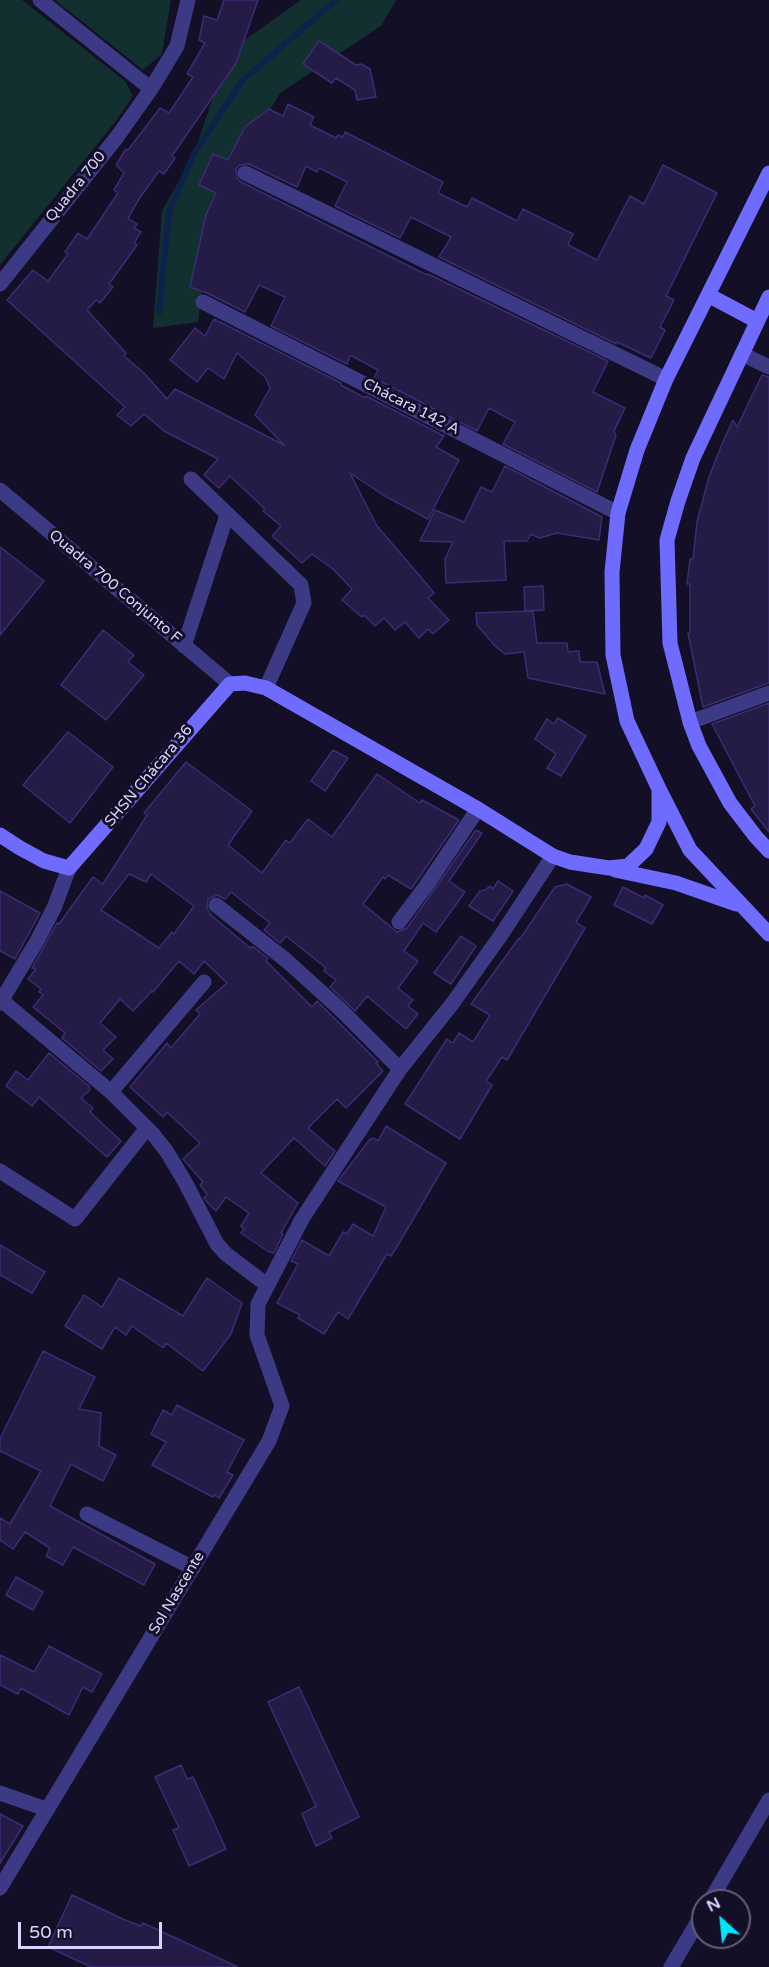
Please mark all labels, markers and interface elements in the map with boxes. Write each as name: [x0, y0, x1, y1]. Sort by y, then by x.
street label: Quadra 700: [42, 148, 110, 226]
street label: Chácara 142 A: [360, 375, 462, 439]
street label: Quadra 700 Conjunto F: [45, 526, 185, 648]
street label: SHSN Chácara 36: [101, 722, 197, 830]
street label: Sol Nascente: [145, 1548, 209, 1638]
north arrow: [691, 1889, 751, 1949]
text: N: [703, 1893, 724, 1917]
scale bar: [21, 1910, 165, 1948]
text: 50 m: [29, 1921, 73, 1943]

